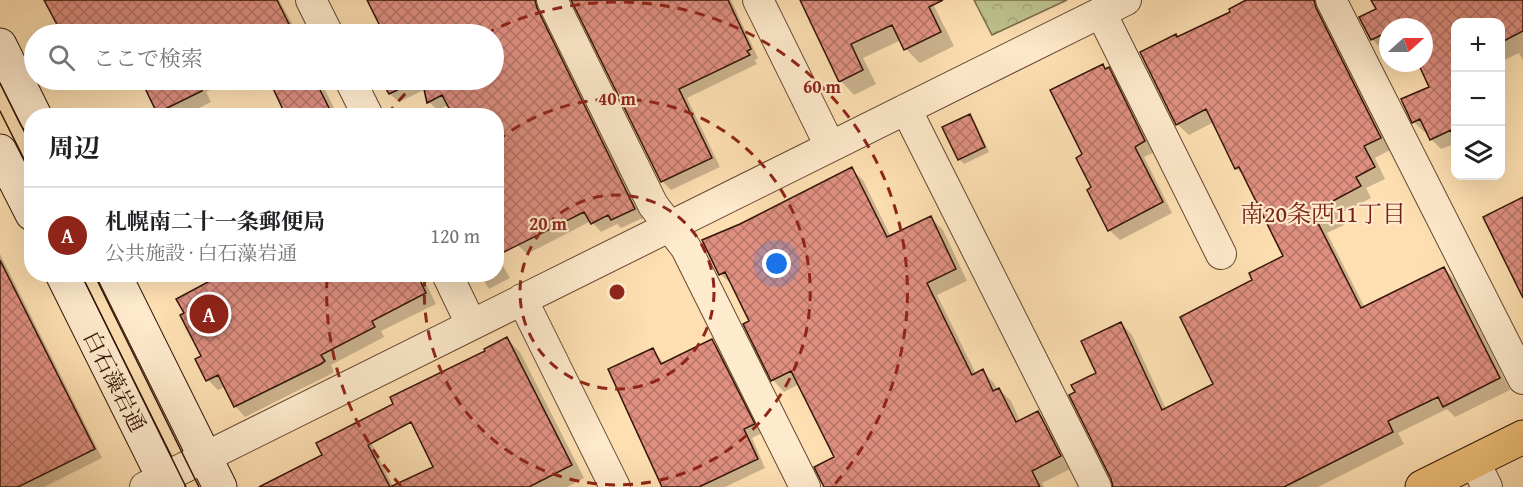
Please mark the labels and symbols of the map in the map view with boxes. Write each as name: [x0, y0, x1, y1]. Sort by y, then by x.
north arrow: [1379, 18, 1433, 72]
text: 60 m: [803, 73, 842, 100]
text: 40 m: [598, 85, 637, 112]
district label: 南20条西11丁目: [1240, 196, 1406, 231]
text: 20 m: [529, 210, 568, 237]
your location: [762, 249, 791, 278]
centre of rings: [607, 282, 627, 302]
pin: A: [190, 292, 228, 336]
street label: 白石藻岩通: [76, 325, 154, 437]

